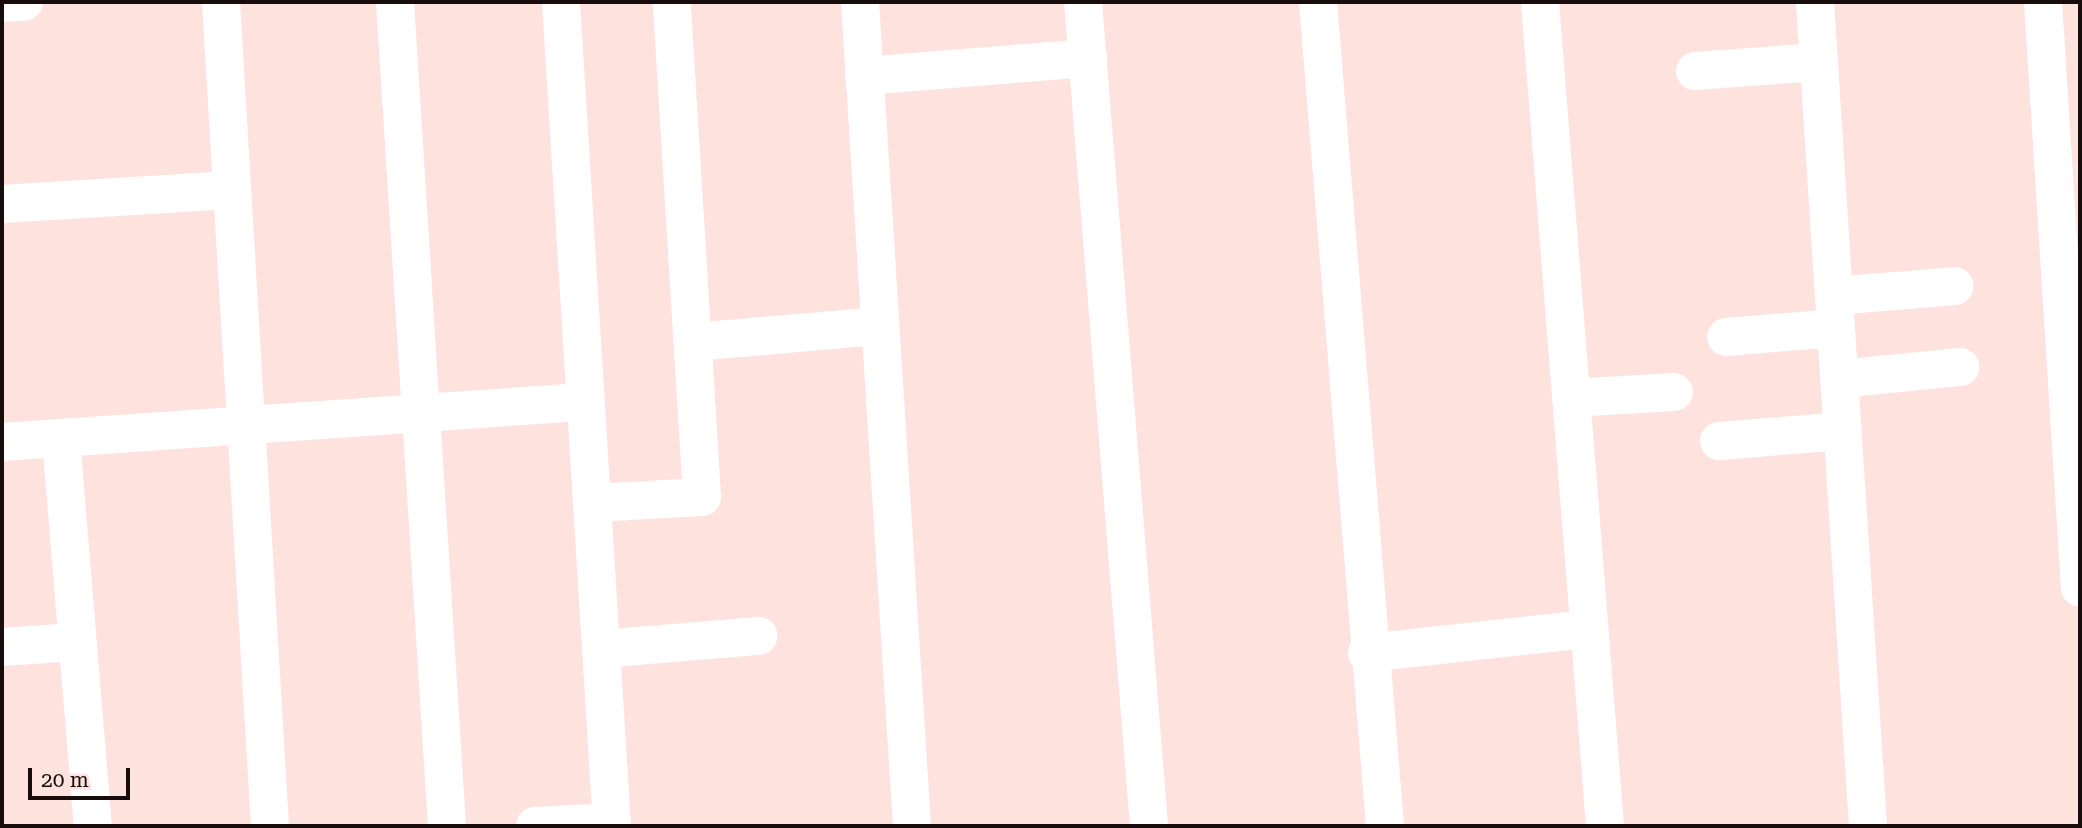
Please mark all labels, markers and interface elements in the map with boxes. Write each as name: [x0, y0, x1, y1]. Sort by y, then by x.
scale bar: [32, 754, 133, 798]
text: 20 m: [41, 768, 89, 792]

